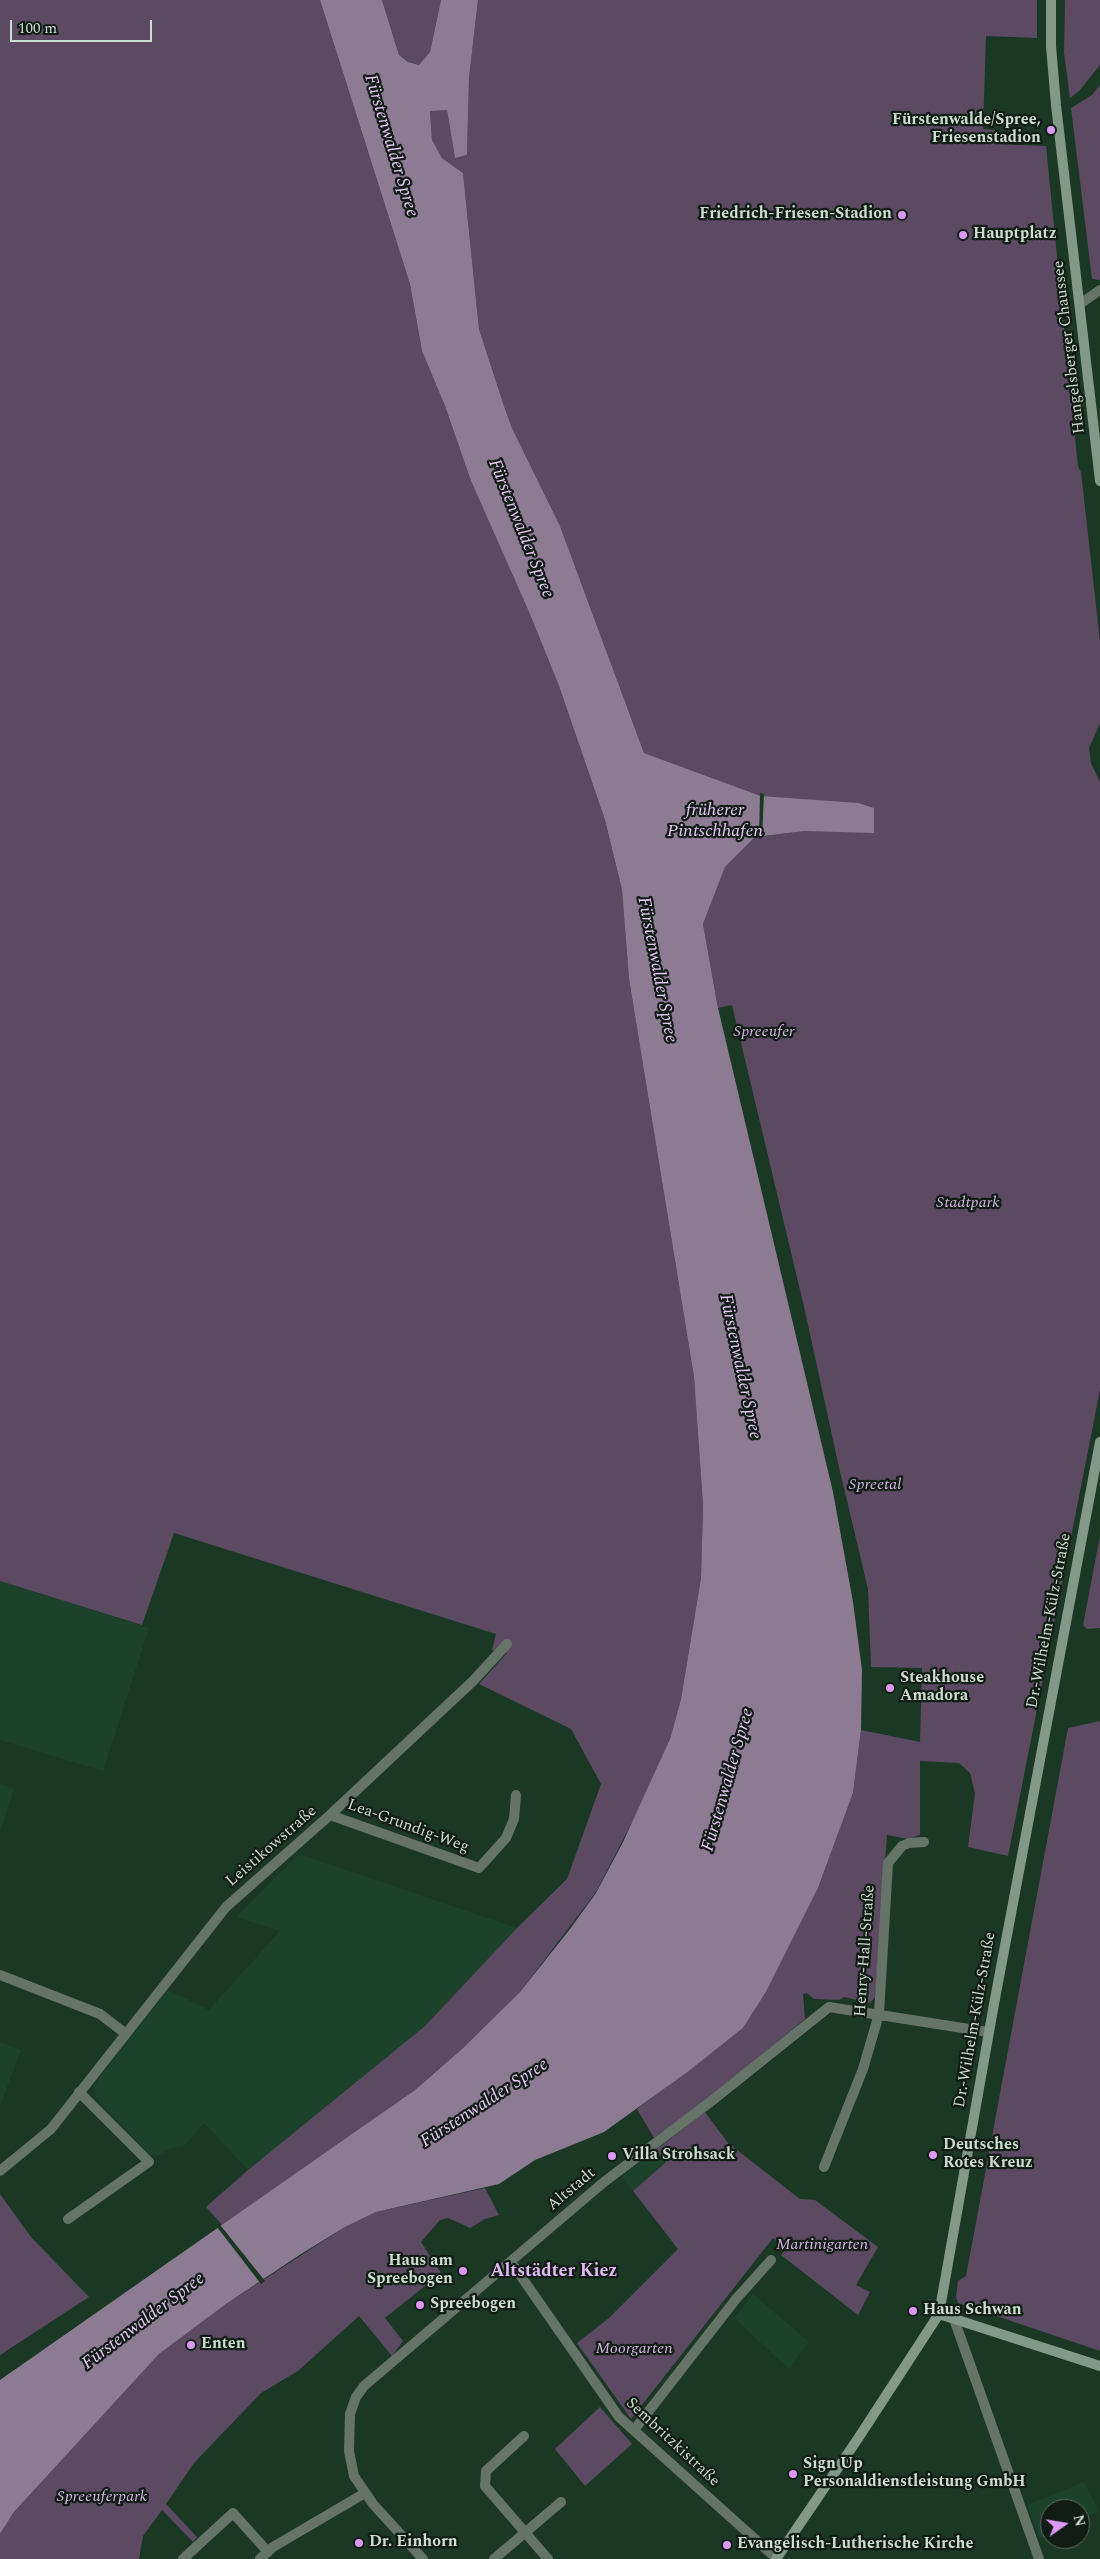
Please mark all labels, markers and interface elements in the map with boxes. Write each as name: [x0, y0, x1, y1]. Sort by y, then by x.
scale bar: [12, 10, 155, 42]
text: 100 m: [18, 17, 57, 40]
water label: Fürstenwalder Spree: [358, 72, 422, 220]
place label: Fürstenwalde/Spree, Friesenstadion: [892, 111, 1041, 149]
marker: Fürstenwalde/Spree, Friesenstadion: [1045, 124, 1057, 136]
place label: Friedrich-Friesen-Stadion: [699, 205, 892, 225]
marker: Friedrich-Friesen-Stadion: [896, 209, 908, 221]
place label: Hauptplatz: [973, 225, 1057, 245]
marker: Hauptplatz: [957, 229, 969, 241]
street label: Hangelsberger Chaussee: [1050, 259, 1090, 435]
water label: Fürstenwalder Spree: [482, 456, 558, 602]
water label: früherer Pintschhafen: [667, 800, 763, 842]
water label: Fürstenwalder Spree: [631, 895, 681, 1045]
park label: Spreeufer: [733, 1023, 795, 1043]
park label: Stadtpark: [936, 1194, 1000, 1214]
water label: Fürstenwalder Spree: [713, 1292, 765, 1442]
park label: Spreetal: [849, 1476, 901, 1496]
street label: Dr.-Wilhelm-Külz-Straße: [1024, 1532, 1076, 1710]
place label: Steakhouse Amadora: [900, 1669, 984, 1707]
marker: Steakhouse Amadora: [884, 1682, 896, 1694]
water label: Fürstenwalder Spree: [698, 1706, 760, 1854]
street label: Lea-Grundig-Weg: [344, 1796, 472, 1858]
street label: Leistikowstraße: [223, 1802, 321, 1892]
street label: Henry-Hall-Straße: [852, 1884, 880, 2018]
street label: Dr.-Wilhelm-Külz-Straße: [951, 1931, 1001, 2109]
water label: Fürstenwalder Spree: [417, 2055, 553, 2153]
place label: Deutsches Rotes Kreuz: [943, 2136, 1033, 2174]
place label: Villa Strohsack: [622, 2146, 735, 2166]
marker: Deutsches Rotes Kreuz: [927, 2149, 939, 2161]
marker: Villa Strohsack: [606, 2150, 618, 2162]
street label: Altstadt: [544, 2164, 600, 2216]
park label: Martinigarten: [776, 2236, 868, 2256]
place label: Haus am Spreebogen: [367, 2252, 453, 2290]
district label: Altstädter Kiez: [491, 2261, 617, 2283]
marker: Haus am Spreebogen: [457, 2265, 469, 2277]
water label: Fürstenwalder Spree: [78, 2269, 210, 2375]
place label: Spreebogen: [430, 2295, 516, 2315]
marker: Spreebogen: [414, 2299, 426, 2311]
place label: Haus Schwan: [923, 2301, 1022, 2321]
marker: Haus Schwan: [907, 2305, 919, 2317]
place label: Enten: [201, 2335, 246, 2355]
marker: Enten: [185, 2339, 197, 2351]
park label: Moorgarten: [595, 2340, 673, 2360]
street label: Sembritzkistraße: [621, 2395, 723, 2491]
place label: Sign Up Personaldienstleistung GmbH: [803, 2455, 1026, 2493]
marker: Sign Up Personaldienstleistung GmbH: [787, 2468, 799, 2480]
park label: Spreeuferpark: [57, 2488, 147, 2508]
north arrow: [1040, 2499, 1090, 2549]
text: N: [1068, 2513, 1091, 2529]
place label: Dr. Einhorn: [369, 2533, 458, 2553]
place label: Evangelisch-Lutherische Kirche: [737, 2535, 973, 2555]
marker: Dr. Einhorn: [353, 2537, 365, 2549]
marker: Evangelisch-Lutherische Kirche: [721, 2539, 733, 2551]

